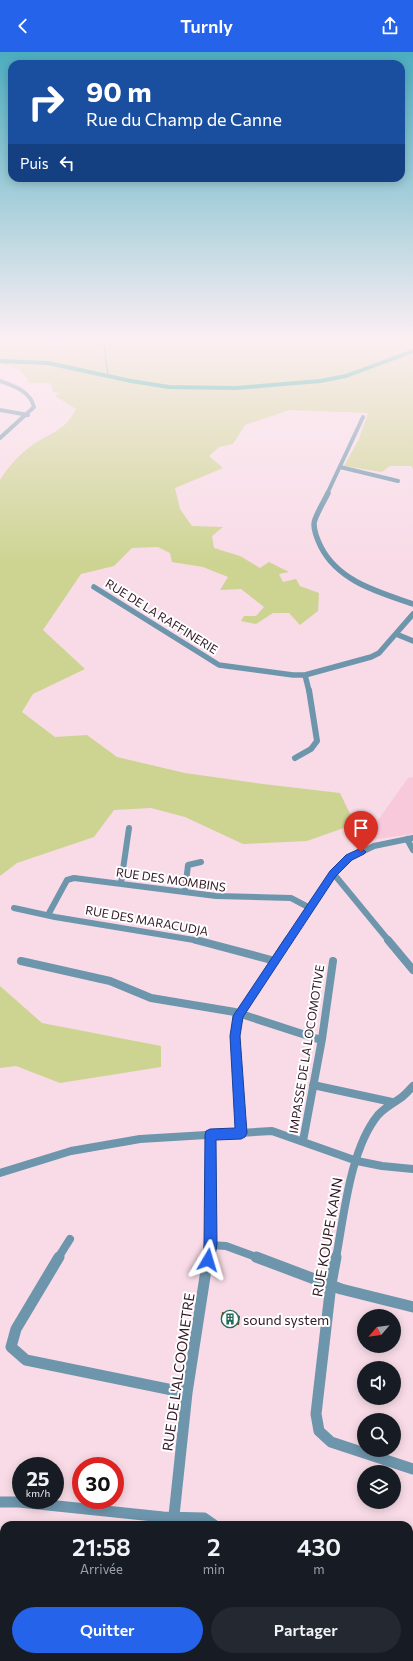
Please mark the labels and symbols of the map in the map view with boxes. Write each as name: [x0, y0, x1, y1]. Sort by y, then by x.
street label: RUE DE LA RAFFINERIE: [103, 576, 221, 656]
pin: [344, 811, 378, 852]
street label: RUE DES MOMBINS: [115, 864, 227, 894]
street label: RUE DES MARACUDJA: [84, 902, 210, 939]
street label: IMPASSE DE LA LOCOMOTIVE: [286, 964, 326, 1134]
street label: RUE KOUPE KANN: [308, 1176, 346, 1298]
position arrow: [187, 1239, 229, 1281]
street label: RUE DE L'ALCOOMETRE: [158, 1292, 198, 1452]
building icon: sound system: [220, 1309, 240, 1329]
north arrow: [357, 1309, 401, 1353]
place label: sound system: [243, 1311, 329, 1328]
speed limit sign: 30: [72, 1457, 124, 1509]

